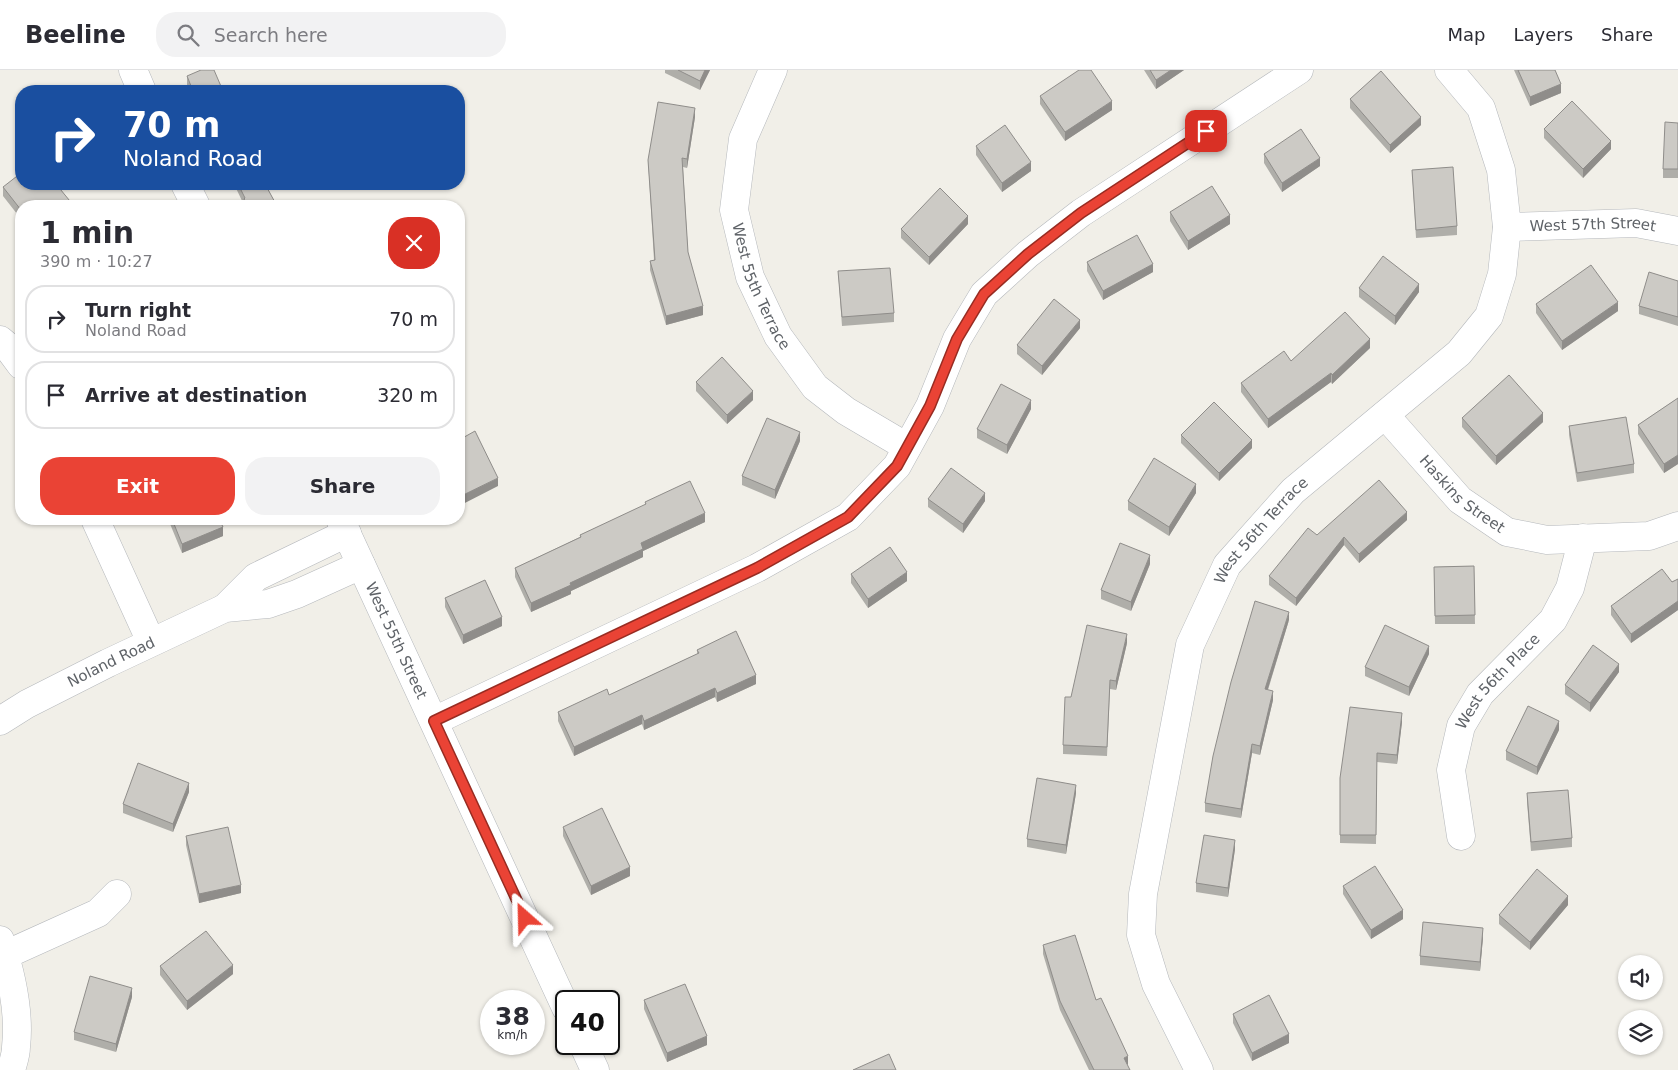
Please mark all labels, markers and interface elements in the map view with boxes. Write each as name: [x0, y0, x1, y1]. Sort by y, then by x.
search box: [156, 12, 506, 57]
text: Beeline: [25, 21, 126, 49]
icon: search: [174, 21, 202, 49]
text: Search here: [214, 24, 328, 46]
text: Map: [1447, 24, 1485, 45]
text: Layers: [1513, 24, 1573, 45]
text: Share: [1601, 24, 1653, 45]
icon: right: [40, 105, 105, 170]
text: 70 m: [123, 105, 220, 145]
pin: [1185, 110, 1227, 152]
icon: arrive: [1192, 117, 1220, 145]
text: Noland Road: [123, 146, 263, 171]
street label: West 57th Street: [1529, 213, 1658, 236]
text: 1 min: [40, 215, 134, 250]
button: close: [388, 217, 440, 269]
street label: West 55th Terrace: [728, 221, 794, 353]
text: 390 m · 10:27: [40, 252, 153, 271]
text: Turn right: [85, 299, 191, 321]
icon: right: [42, 305, 70, 333]
text: 70 m: [389, 308, 438, 330]
text: Noland Road: [85, 321, 187, 340]
icon: arrive: [42, 381, 70, 409]
text: Arrive at destination: [85, 384, 307, 406]
text: 320 m: [377, 384, 438, 406]
street label: Haskins Street: [1416, 451, 1508, 537]
button: Exit: [40, 457, 235, 515]
button: Share: [245, 457, 440, 515]
street label: West 56th Terrace: [1211, 473, 1312, 587]
street label: West 55th Street: [361, 579, 431, 702]
street label: West 56th Place: [1452, 630, 1544, 733]
street label: Noland Road: [64, 633, 158, 691]
position arrow: [498, 891, 550, 943]
map controls: [1618, 955, 1663, 1055]
button: sound: [1618, 955, 1663, 1000]
speed limit sign: 40: [555, 990, 620, 1055]
text: 38: [495, 1002, 530, 1031]
button: layers: [1618, 1010, 1663, 1055]
text: km/h: [497, 1028, 528, 1042]

